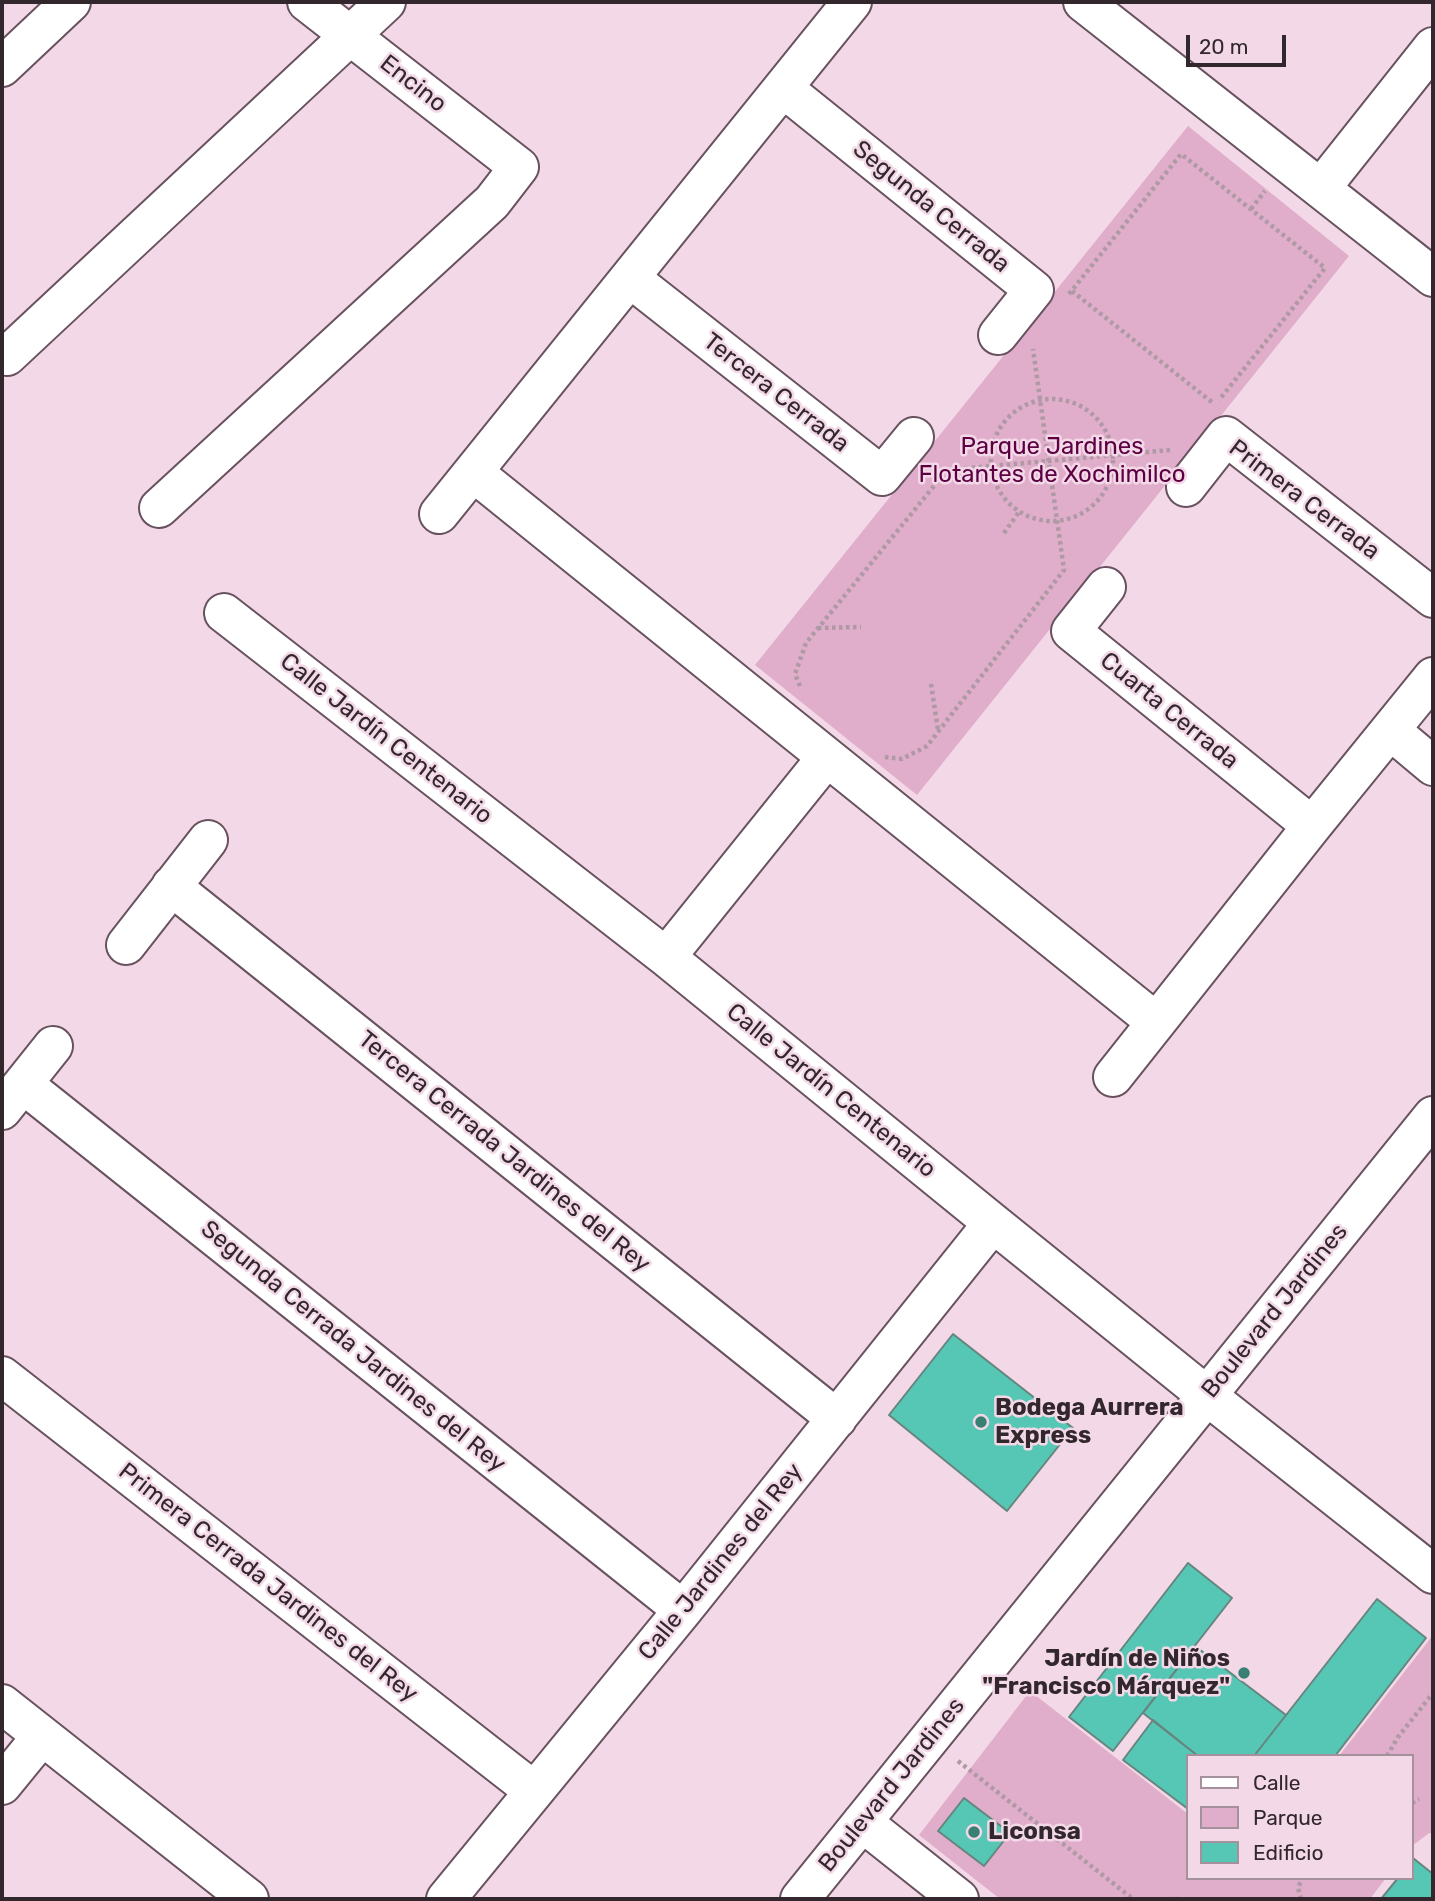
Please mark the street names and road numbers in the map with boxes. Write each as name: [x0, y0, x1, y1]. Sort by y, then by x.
street label: Encino: [374, 49, 452, 119]
street label: Segunda Cerrada: [847, 135, 1015, 279]
street label: Tercera Cerrada: [697, 327, 855, 459]
street label: Primera Cerrada: [1223, 434, 1385, 566]
street label: Cuarta Cerrada: [1094, 646, 1244, 776]
street label: Calle Jardín Centenario: [274, 647, 498, 831]
street label: Calle Jardín Centenario: [720, 998, 942, 1184]
street label: Tercera Cerrada Jardines del Rey: [352, 1025, 656, 1279]
street label: Segunda Cerrada Jardines del Rey: [195, 1215, 511, 1479]
street label: Boulevard Jardines: [1196, 1218, 1354, 1404]
street label: Primera Cerrada Jardines del Rey: [113, 1457, 423, 1709]
street label: Calle Jardines del Rey: [633, 1458, 809, 1666]
street label: Boulevard Jardines: [813, 1692, 971, 1878]

